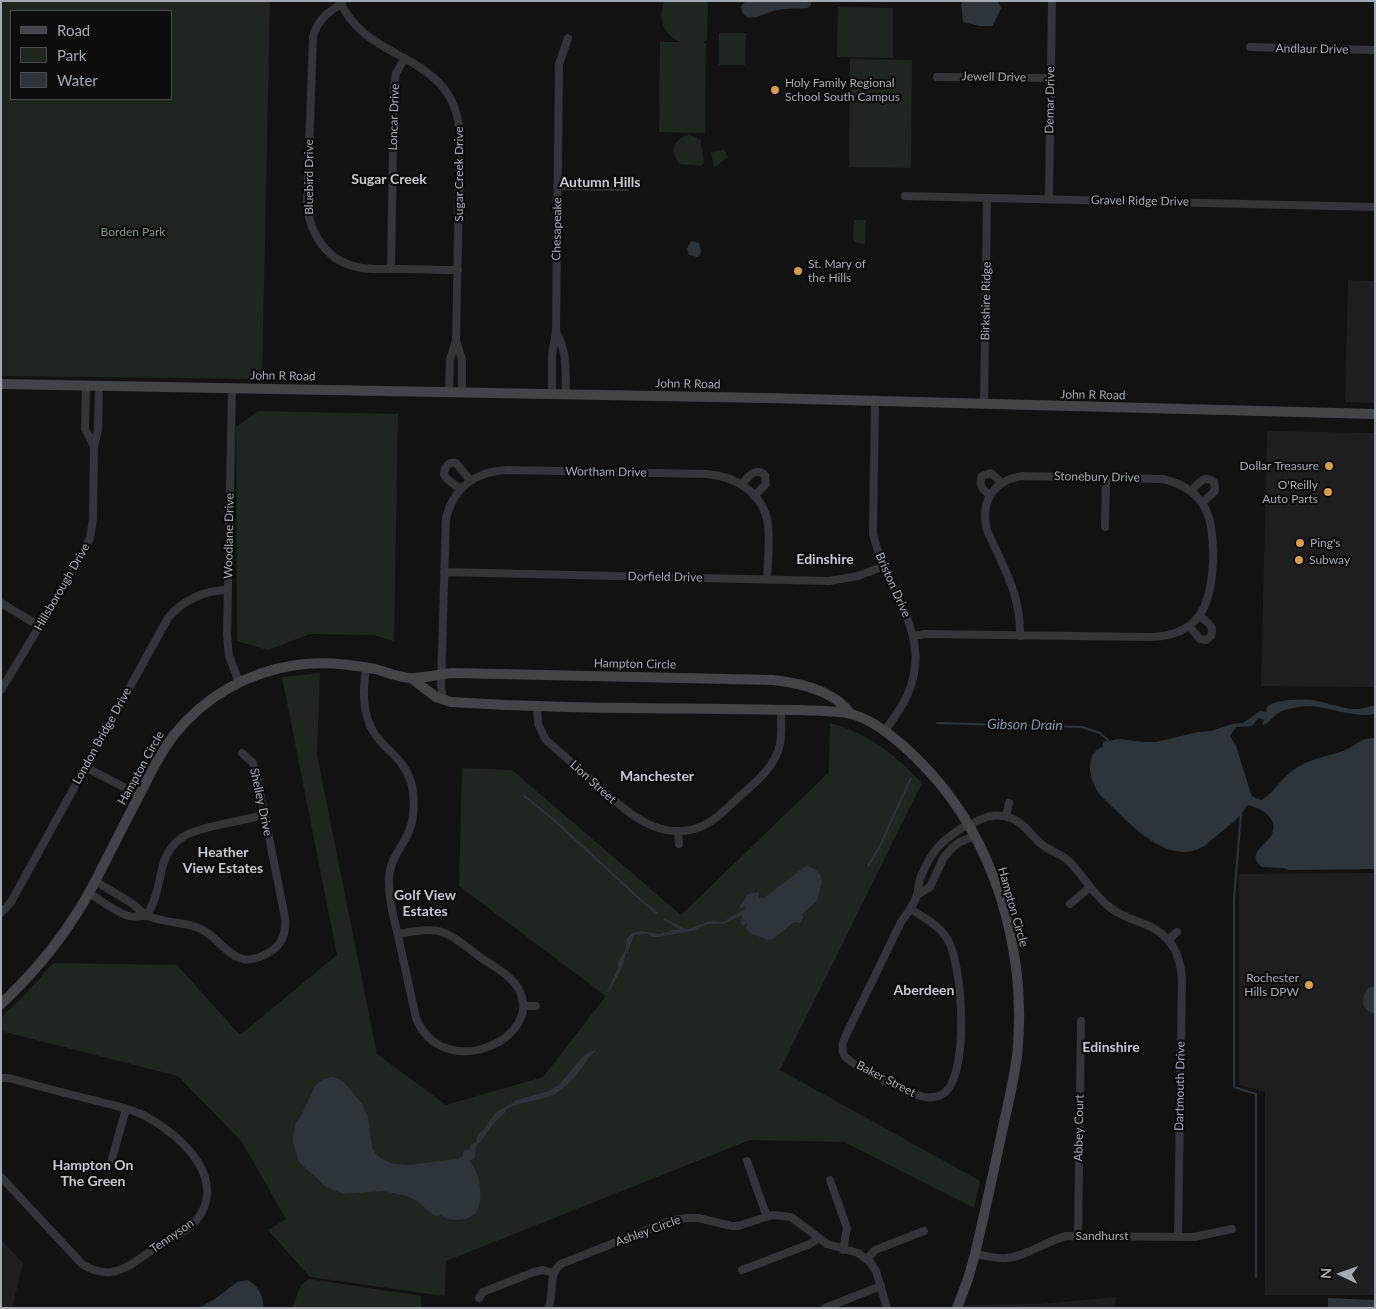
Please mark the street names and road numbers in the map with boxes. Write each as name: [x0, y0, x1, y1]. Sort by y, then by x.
street label: Andlaur Drive: [1275, 41, 1349, 57]
street label: Demar Drive: [1042, 66, 1058, 134]
street label: Jewell Drive: [962, 69, 1026, 85]
street label: Loncar Drive: [386, 83, 402, 151]
street label: Sugar Creek Drive: [452, 126, 466, 222]
street label: Bluebird Drive: [302, 139, 316, 215]
street label: Gravel Ridge Drive: [1091, 193, 1189, 209]
street label: Chesapeake: [549, 197, 565, 261]
street label: Birkshire Ridge: [978, 261, 994, 341]
street label: John R Road: [250, 368, 316, 384]
street label: John R Road: [655, 376, 721, 392]
street label: John R Road: [1060, 387, 1126, 403]
street label: Wortham Drive: [565, 464, 647, 480]
street label: Stonebury Drive: [1054, 469, 1140, 485]
street label: Woodlane Drive: [221, 493, 237, 579]
street label: Hillsborough Drive: [31, 541, 93, 633]
street label: Briston Drive: [872, 550, 914, 620]
street label: Dorfield Drive: [628, 569, 702, 585]
street label: Hampton Circle: [594, 656, 676, 672]
street label: London Bridge Drive: [69, 685, 135, 787]
street label: Hampton Circle: [115, 729, 167, 807]
street label: Lion Street: [567, 758, 619, 806]
street label: Shelley Drive: [247, 767, 275, 837]
street label: Hampton Circle: [995, 865, 1031, 949]
street label: Dartmouth Drive: [1172, 1041, 1188, 1131]
street label: Baker Street: [854, 1058, 918, 1100]
street label: Abbey Court: [1071, 1094, 1087, 1162]
street label: Ashley Circle: [613, 1213, 683, 1249]
street label: Tennyson: [147, 1216, 197, 1256]
street label: Sandhurst: [1075, 1229, 1129, 1243]

